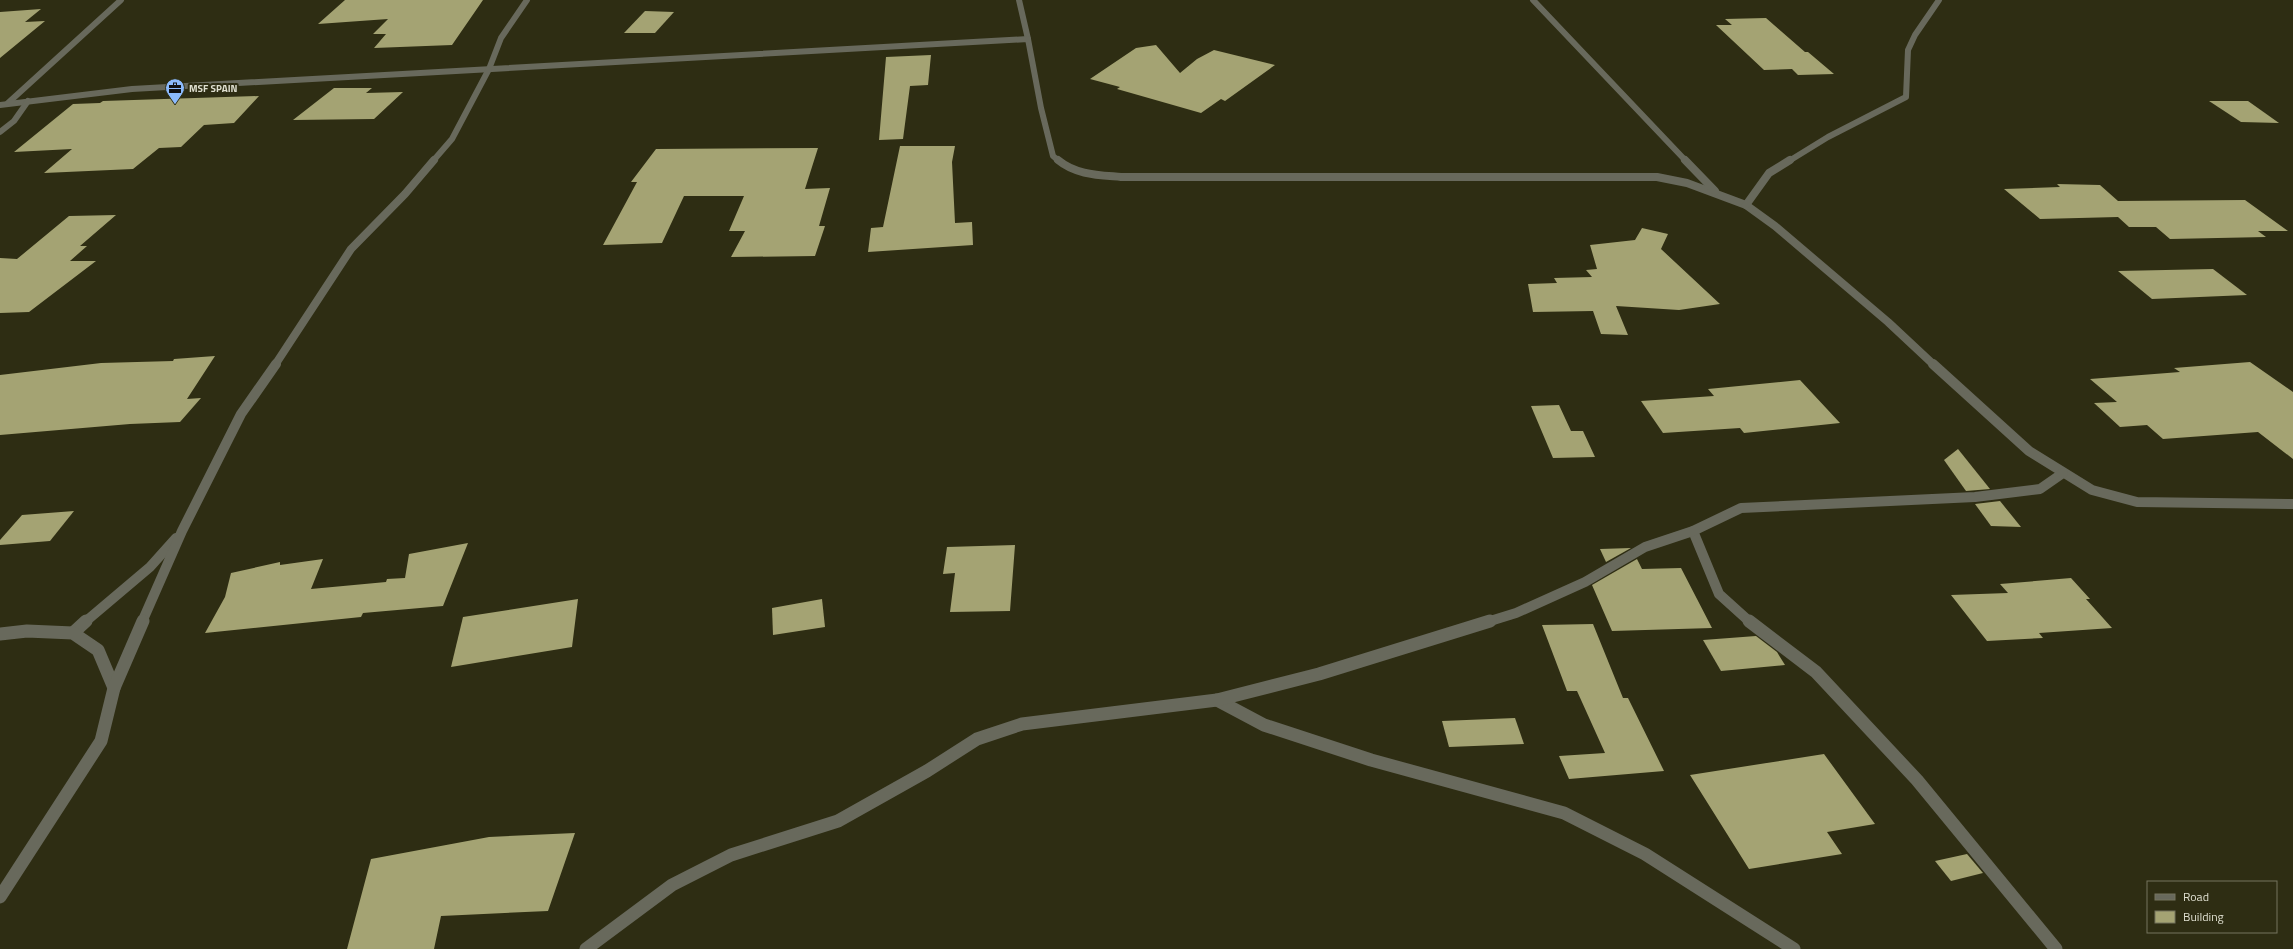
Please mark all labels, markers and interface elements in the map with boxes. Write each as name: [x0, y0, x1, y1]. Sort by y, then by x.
office icon: MSF SPAIN: [164, 77, 186, 105]
place label: MSF SPAIN: [189, 81, 238, 96]
legend: [2147, 881, 2277, 933]
text: Road: [2183, 887, 2209, 906]
text: Building: [2183, 907, 2224, 926]

